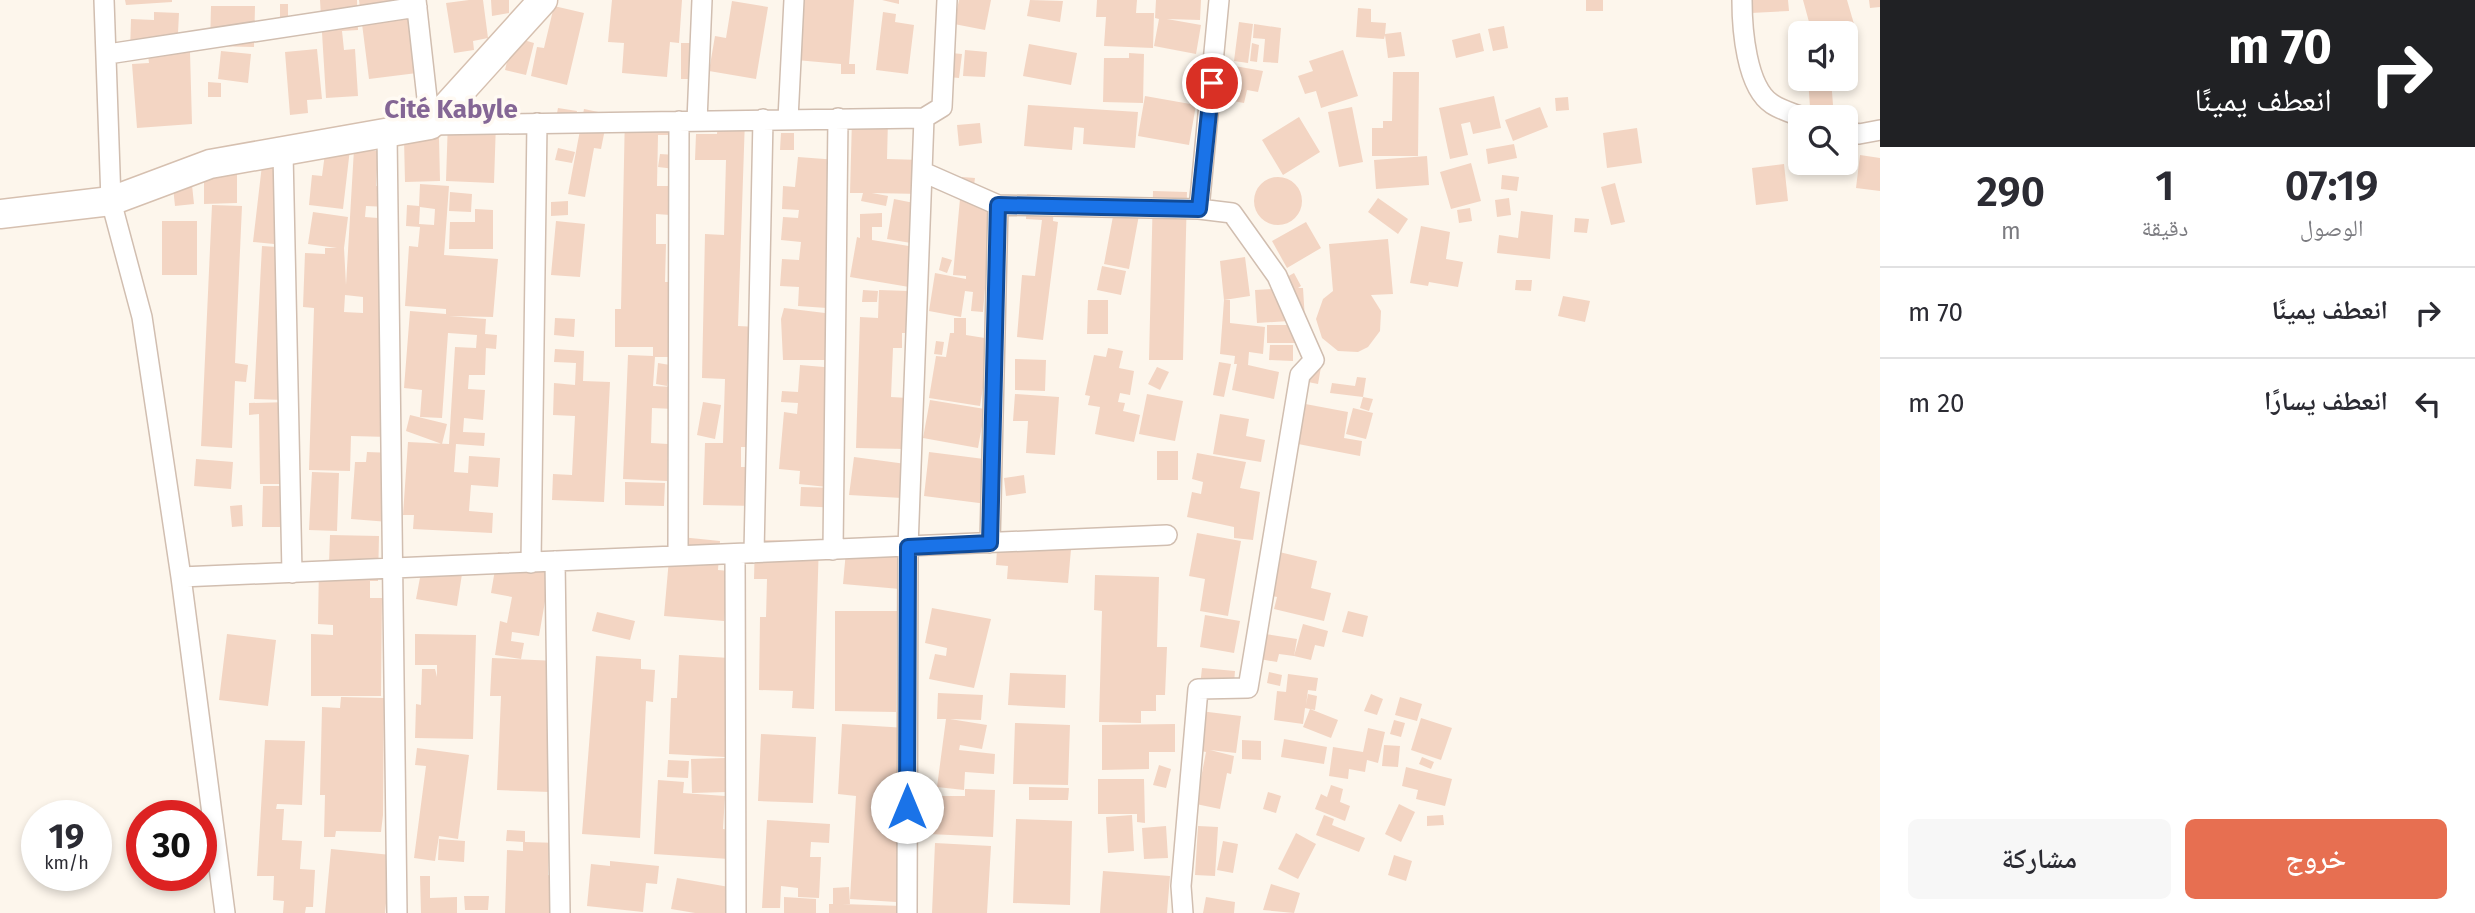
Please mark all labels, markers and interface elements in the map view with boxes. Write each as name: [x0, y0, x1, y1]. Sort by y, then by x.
text: 70 m: [2228, 17, 2332, 76]
map controls: [1788, 21, 1858, 175]
button: sound: [1788, 21, 1858, 91]
icon: right: [2356, 28, 2447, 119]
pin: [1182, 53, 1242, 113]
icon: arrive: [1193, 64, 1231, 102]
text: انعطف يمينًا: [2194, 81, 2332, 119]
district label: Cité Kabyle: [384, 94, 518, 125]
button: search: [1788, 105, 1858, 175]
text: 1: [2155, 161, 2174, 211]
text: 07:19: [2285, 161, 2379, 211]
text: 290: [1976, 167, 2045, 217]
text: دقيقة: [2142, 214, 2188, 242]
text: الوصول: [2300, 214, 2363, 242]
text: m: [2001, 217, 2021, 245]
icon: right: [2409, 294, 2447, 332]
text: انعطف يمينًا: [2272, 295, 2388, 326]
text: 70 m: [1908, 297, 1963, 328]
icon: left: [2409, 385, 2447, 423]
text: انعطف يسارًا: [2264, 386, 2388, 417]
text: 20 m: [1908, 388, 1965, 419]
position arrow: [870, 770, 944, 844]
speed limit sign: 30: [126, 800, 217, 891]
text: 19: [49, 815, 84, 857]
button: مشاركة: [1908, 819, 2171, 899]
button: خروج: [2185, 819, 2447, 899]
text: km/h: [44, 852, 89, 874]

